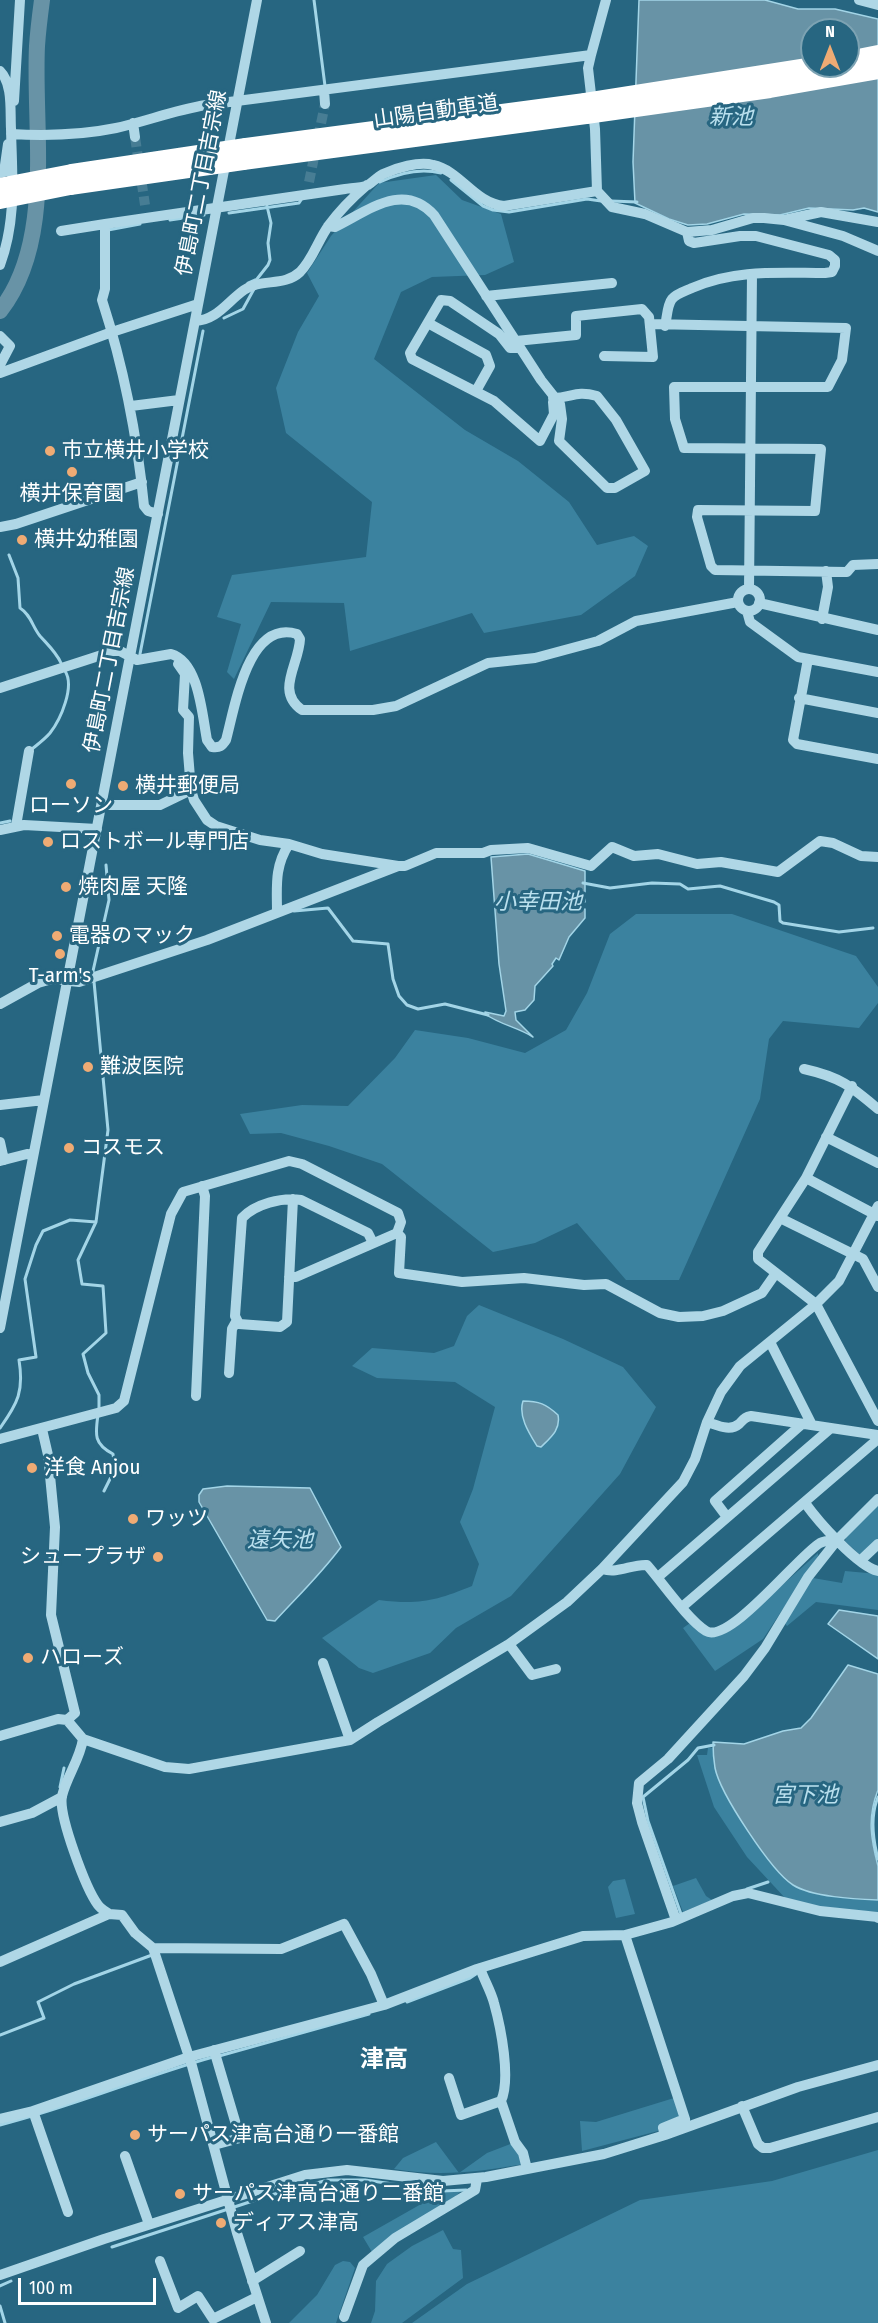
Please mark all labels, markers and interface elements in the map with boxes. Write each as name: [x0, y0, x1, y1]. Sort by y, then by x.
north arrow: [800, 18, 860, 78]
text: N: [825, 22, 835, 41]
street label: 伊島町二丁目吉宗線: [172, 88, 232, 278]
street label: 山陽自動車道: [372, 91, 500, 133]
water label: 新池: [709, 105, 753, 131]
place label: 市立横井小学校: [62, 438, 209, 464]
marker: 市立横井小学校: [43, 444, 57, 458]
marker: 横井保育園: [65, 465, 79, 479]
place label: 横井保育園: [20, 481, 124, 507]
place label: 横井幼稚園: [34, 527, 139, 553]
marker: 横井幼稚園: [15, 533, 29, 547]
street label: 伊島町二丁目吉宗線: [80, 565, 140, 755]
place label: 横井郵便局: [135, 773, 240, 799]
marker: ローソン: [64, 777, 78, 791]
marker: 横井郵便局: [116, 779, 130, 793]
place label: ローソン: [29, 793, 113, 819]
place label: ロストボール専門店: [60, 829, 249, 855]
marker: ロストボール専門店: [41, 835, 55, 849]
place label: 焼肉屋 天隆: [78, 874, 188, 900]
marker: 焼肉屋 天隆: [59, 880, 73, 894]
water label: 小幸田池: [494, 890, 582, 916]
place label: 電器のマック: [69, 923, 195, 949]
marker: 電器のマック: [50, 929, 64, 943]
marker: T-arm's: [53, 947, 67, 961]
place label: T-arm's: [29, 963, 91, 989]
place label: 難波医院: [100, 1054, 184, 1080]
marker: 難波医院: [81, 1060, 95, 1074]
place label: コスモス: [81, 1135, 165, 1161]
marker: コスモス: [62, 1141, 76, 1155]
place label: 洋食 Anjou: [44, 1455, 140, 1481]
marker: 洋食 Anjou: [25, 1461, 39, 1475]
place label: ワッツ: [145, 1506, 208, 1532]
marker: ワッツ: [126, 1512, 140, 1526]
water label: 遠矢池: [247, 1528, 313, 1554]
place label: シュープラザ: [20, 1544, 146, 1570]
marker: シュープラザ: [151, 1550, 165, 1564]
place label: ハローズ: [40, 1645, 124, 1671]
marker: ハローズ: [21, 1651, 35, 1665]
water label: 宮下池: [772, 1783, 838, 1809]
district label: 津高: [360, 2046, 408, 2074]
place label: サーパス津高台通り一番館: [147, 2122, 399, 2148]
marker: サーパス津高台通り一番館: [128, 2128, 142, 2142]
place label: サーパス津高台通り二番館: [192, 2181, 444, 2207]
marker: サーパス津高台通り二番館: [173, 2187, 187, 2201]
place label: ディアス津高: [233, 2210, 359, 2236]
marker: ディアス津高: [214, 2216, 228, 2230]
scale bar: [21, 2266, 159, 2304]
text: 100 m: [29, 2277, 73, 2299]

